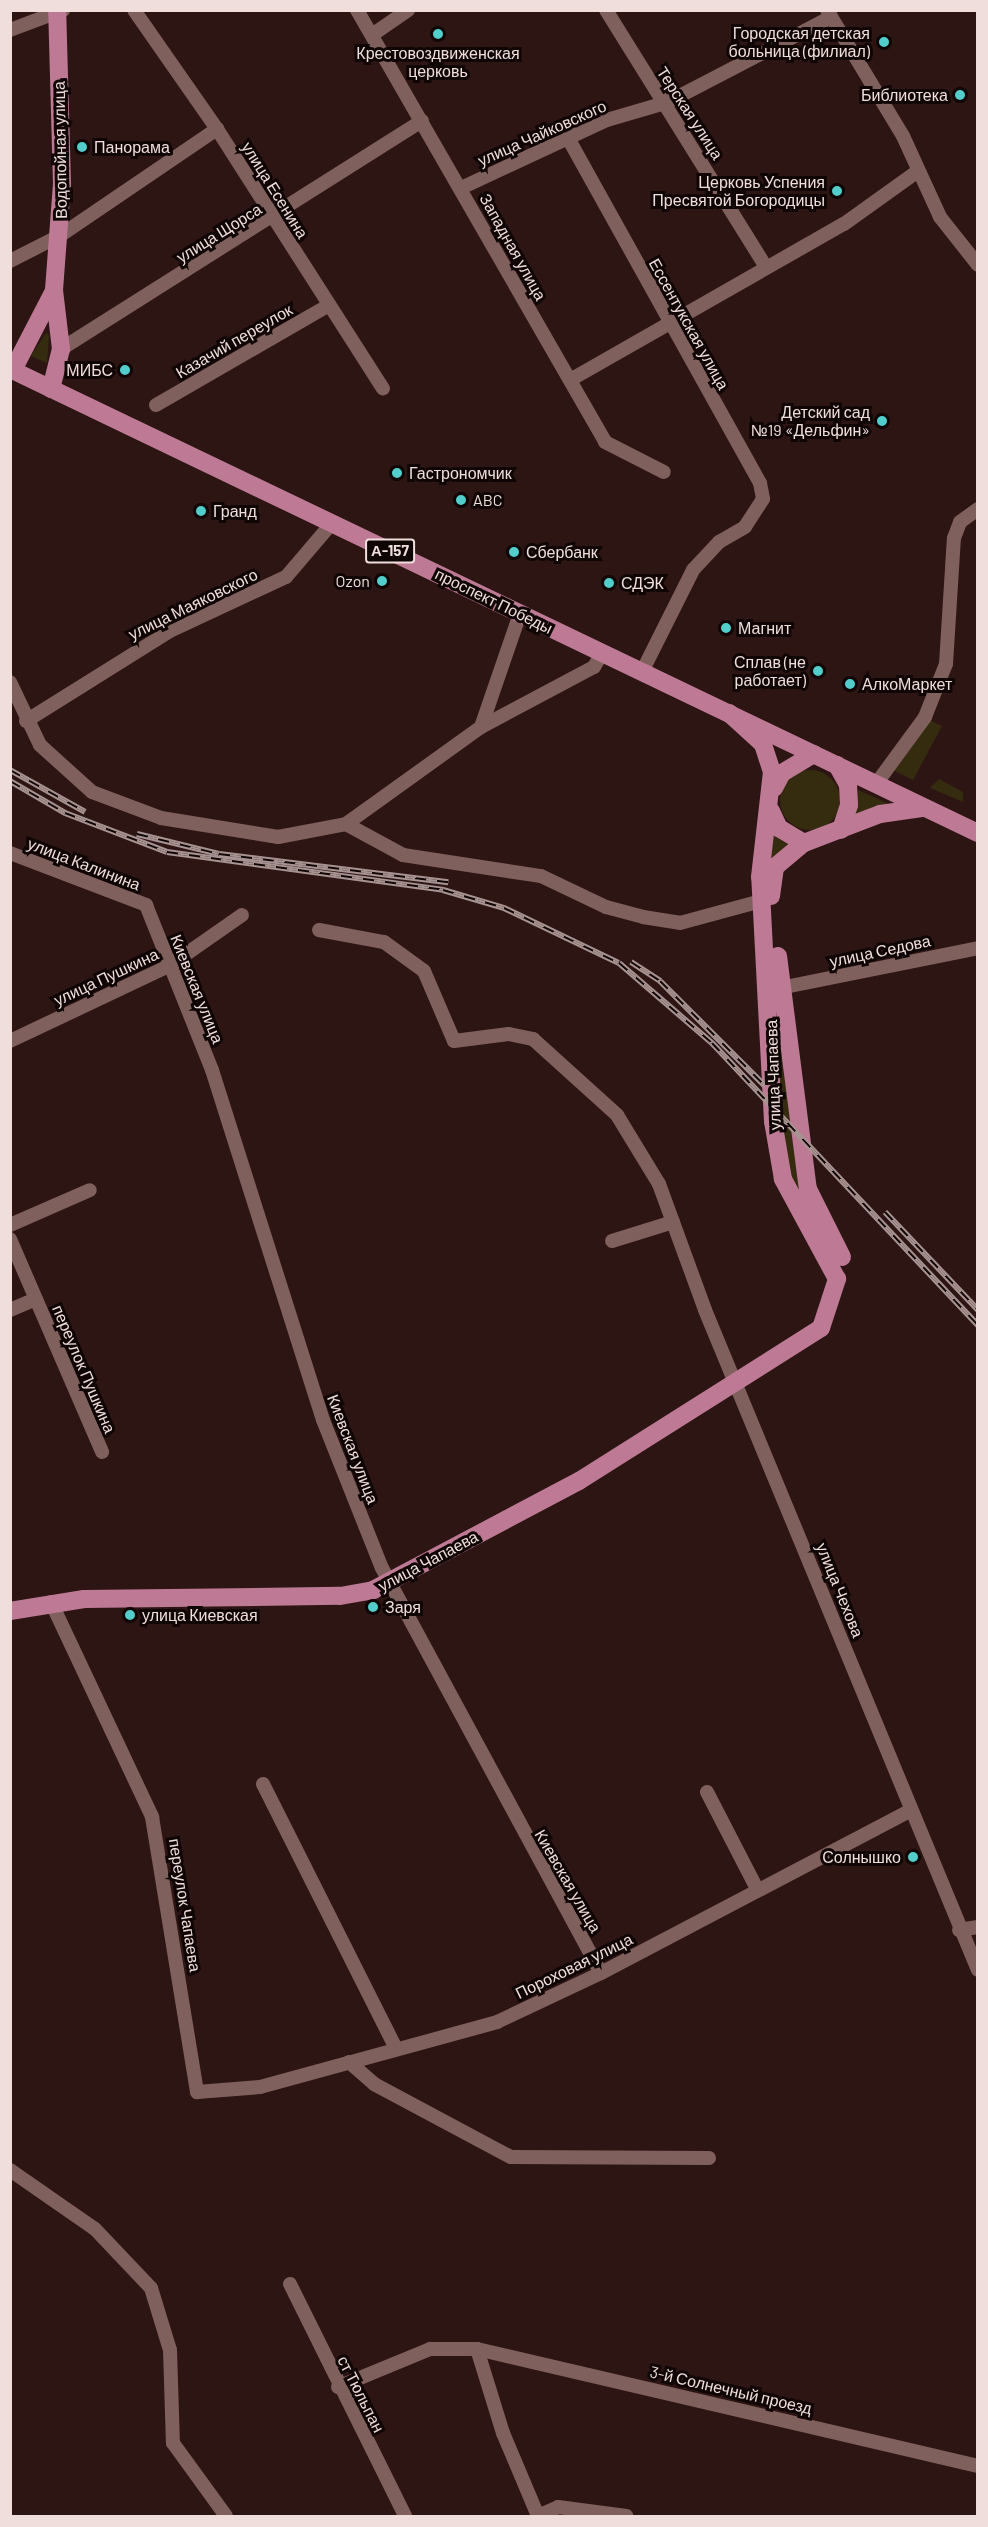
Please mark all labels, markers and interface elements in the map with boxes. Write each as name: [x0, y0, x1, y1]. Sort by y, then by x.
place label: Городская детская больница (филиал): [729, 23, 870, 61]
marker: Крестовоздвиженская церковь: [431, 27, 445, 41]
marker: Городская детская больница (филиал): [875, 33, 893, 51]
place label: Крестовоздвиженская церковь: [356, 43, 520, 81]
street label: Терская улица: [653, 63, 727, 163]
street label: Водопойная улица: [49, 81, 71, 219]
place label: Библиотека: [861, 85, 948, 105]
marker: Библиотека: [953, 88, 967, 102]
street label: улица Чайковского: [475, 96, 609, 170]
place label: Панорама: [94, 137, 170, 157]
street label: улица Есенина: [238, 138, 312, 242]
marker: Панорама: [75, 140, 89, 154]
place label: Церковь Успения Пресвятой Богородицы: [652, 172, 825, 210]
marker: Церковь Успения Пресвятой Богородицы: [830, 184, 844, 198]
street label: Западная улица: [476, 190, 550, 304]
street label: улица Щорса: [173, 199, 265, 267]
street label: Ессентукская улица: [645, 255, 733, 393]
street label: Казачий переулок: [172, 300, 296, 382]
place label: МИБС: [66, 360, 113, 380]
marker: МИБС: [118, 363, 132, 377]
place label: Детский сад №19 «Дельфин»: [751, 402, 870, 440]
marker: Детский сад №19 «Дельфин»: [875, 414, 889, 428]
place label: Гастрономчик: [409, 463, 512, 483]
marker: Гастрономчик: [390, 466, 404, 480]
place label: ABC: [473, 490, 502, 510]
marker: ABC: [454, 493, 468, 507]
place label: Гранд: [213, 501, 257, 521]
marker: Гранд: [194, 504, 208, 518]
road number: А-157: [364, 539, 416, 563]
place label: Сбербанк: [526, 542, 598, 562]
marker: Сбербанк: [507, 545, 521, 559]
street label: улица Маяковского: [125, 564, 261, 644]
street label: проспект Победы: [432, 564, 556, 638]
place label: Ozon: [336, 571, 370, 591]
place label: СДЭК: [621, 573, 664, 593]
marker: Ozon: [375, 574, 389, 588]
marker: СДЭК: [602, 576, 616, 590]
place label: Магнит: [738, 618, 791, 638]
marker: Магнит: [719, 621, 733, 635]
place label: Сплав (не работает): [734, 652, 806, 690]
marker: Сплав (не работает): [811, 664, 825, 678]
place label: АлкоМаркет: [862, 674, 952, 694]
marker: АлкоМаркет: [843, 677, 857, 691]
street label: улица Калинина: [25, 834, 143, 894]
street label: улица Седова: [828, 931, 932, 971]
street label: Киевская улица: [166, 932, 228, 1046]
street label: улица Пушкина: [51, 944, 161, 1010]
street label: улица Чапаева: [761, 1019, 785, 1131]
street label: переулок Пушкина: [48, 1302, 120, 1436]
street label: Киевская улица: [323, 1392, 383, 1506]
street label: улица Чапаева: [375, 1527, 481, 1595]
street label: улица Чехова: [812, 1540, 868, 1640]
place label: Заря: [385, 1597, 421, 1617]
marker: Заря: [366, 1600, 380, 1614]
place label: улица Киевская: [142, 1605, 258, 1625]
marker: улица Киевская: [123, 1608, 137, 1622]
street label: Киевская улица: [531, 1826, 605, 1936]
street label: переулок Чапаева: [165, 1837, 205, 1973]
place label: Солнышко: [822, 1847, 901, 1867]
marker: Солнышко: [906, 1850, 920, 1864]
street label: Пороховая улица: [512, 1929, 636, 2003]
street label: ст Тюльпан: [334, 2353, 388, 2435]
street label: 3-й Солнечный проезд: [648, 2362, 814, 2418]

